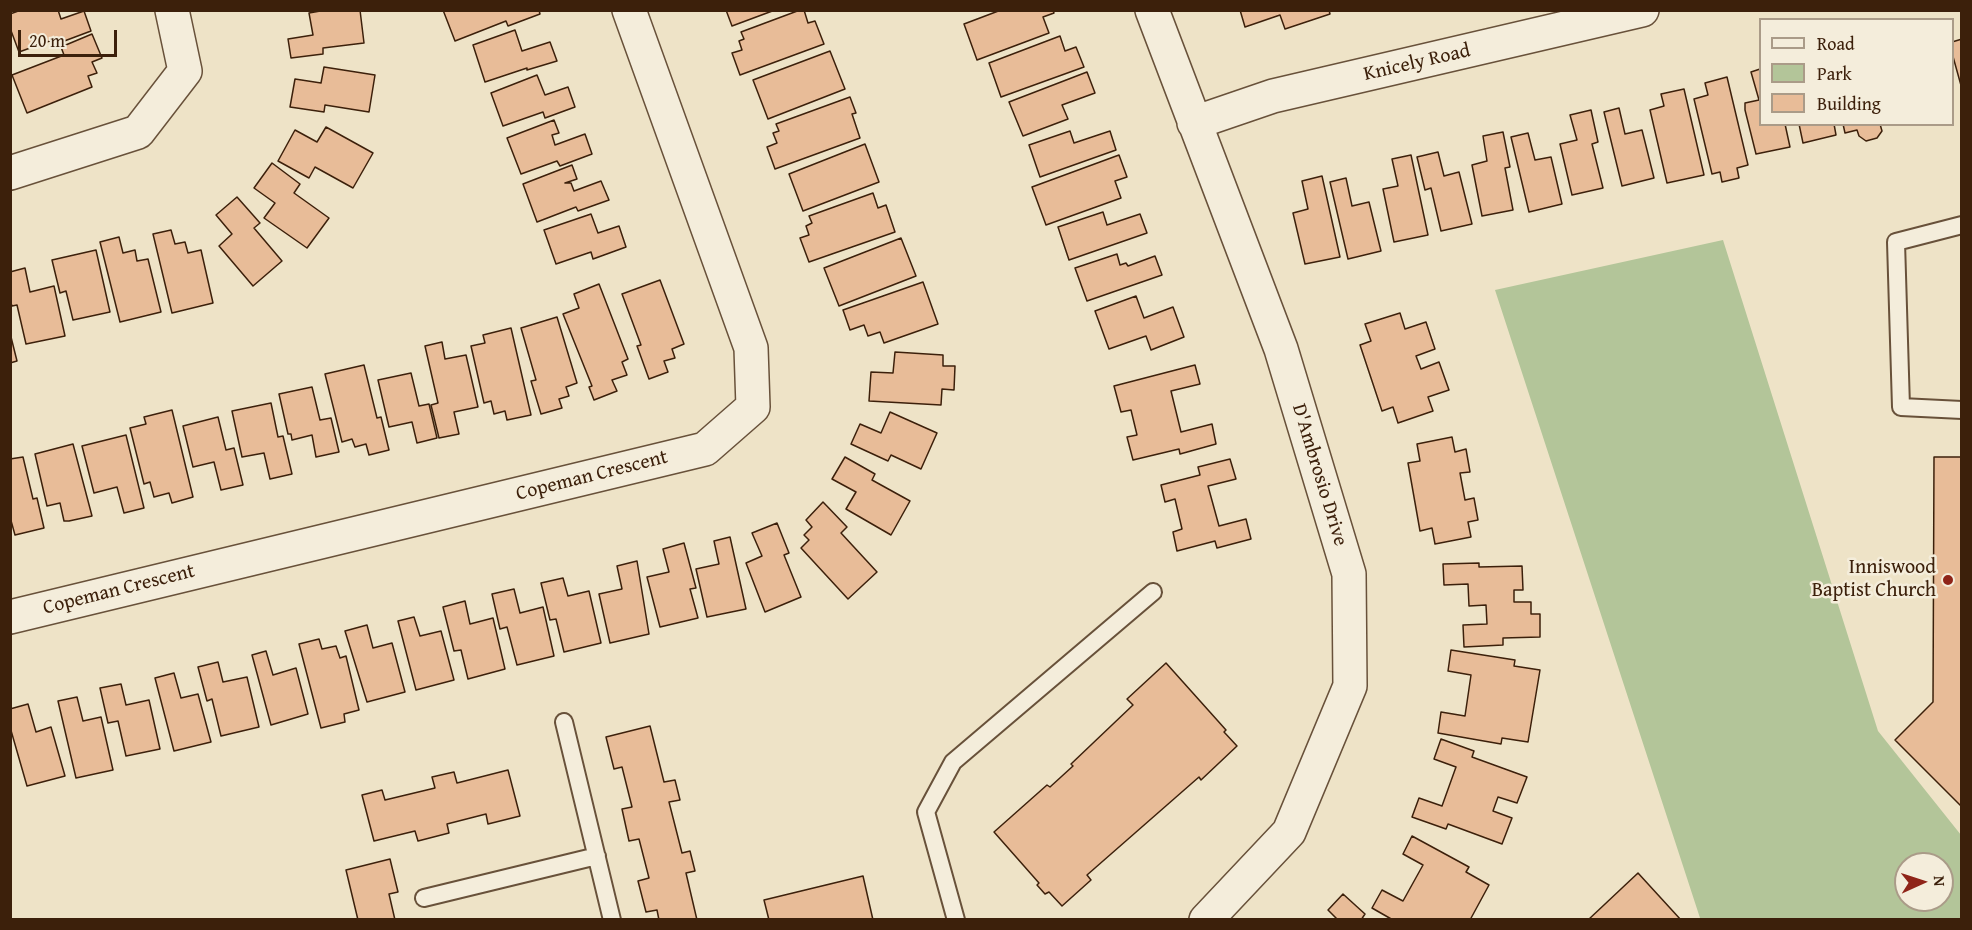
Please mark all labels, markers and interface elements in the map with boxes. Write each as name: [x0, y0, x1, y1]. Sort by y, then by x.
scale bar: [21, 18, 120, 56]
legend: [1759, 18, 1954, 126]
text: 20 m: [29, 27, 65, 54]
text: Road: [1817, 30, 1855, 57]
street label: Knicely Road: [1361, 39, 1473, 87]
text: Park: [1817, 60, 1852, 87]
text: Building: [1817, 90, 1881, 117]
street label: D'Ambrosio Drive: [1286, 401, 1352, 549]
street label: Copeman Crescent: [514, 446, 670, 506]
place label: Inniswood Baptist Church: [1812, 556, 1936, 603]
street label: Copeman Crescent: [41, 560, 197, 620]
marker: Inniswood Baptist Church: [1941, 573, 1955, 587]
north arrow: [1894, 852, 1954, 912]
text: N: [1928, 875, 1952, 887]

